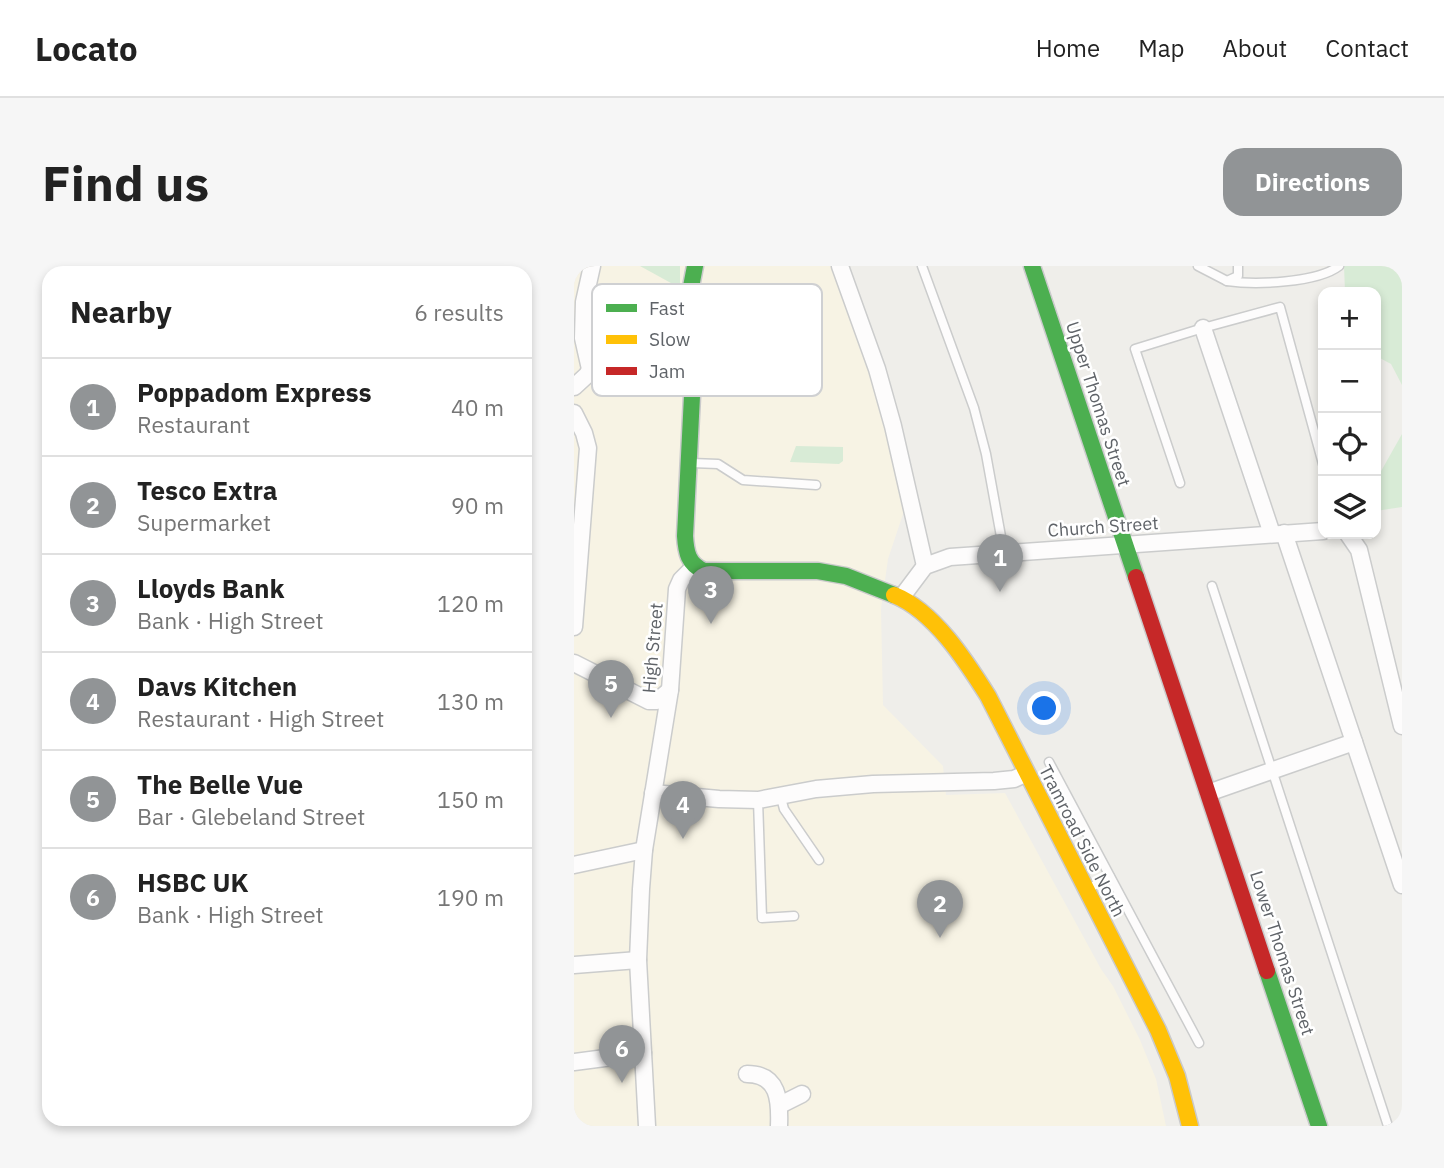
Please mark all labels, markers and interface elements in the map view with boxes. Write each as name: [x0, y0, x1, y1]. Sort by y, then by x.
text: Locato: [35, 27, 138, 70]
text: Home: [1036, 32, 1100, 64]
text: Map: [1138, 32, 1184, 64]
text: About: [1222, 32, 1287, 64]
text: Contact: [1325, 32, 1409, 64]
button: Directions: [1223, 148, 1402, 216]
text: Find us: [42, 151, 209, 214]
legend: [592, 284, 822, 396]
map controls: [1318, 287, 1381, 539]
button: +: [1318, 287, 1381, 350]
text: Nearby: [70, 292, 172, 331]
text: Fast: [649, 296, 685, 320]
text: 6 results: [414, 297, 504, 327]
street label: Upper Thomas Street: [1061, 318, 1136, 489]
text: Slow: [649, 327, 690, 351]
button: −: [1318, 350, 1381, 413]
text: Jam: [649, 359, 685, 383]
text: Poppadom Express: [137, 375, 372, 409]
text: 1: [86, 392, 100, 422]
text: 40 m: [451, 392, 504, 422]
text: Restaurant: [137, 409, 250, 439]
button: locate: [1318, 413, 1381, 476]
text: Tesco Extra: [137, 473, 278, 507]
button: layers: [1318, 476, 1381, 539]
text: 2: [86, 490, 100, 520]
text: 90 m: [451, 490, 504, 520]
text: Supermarket: [137, 507, 271, 537]
street label: Church Street: [1047, 511, 1159, 542]
pin: 1: [977, 534, 1023, 592]
pin: 3: [688, 566, 734, 624]
text: Lloyds Bank: [137, 571, 284, 605]
text: 3: [86, 588, 100, 618]
text: 120 m: [437, 588, 504, 618]
street label: High Street: [637, 602, 668, 694]
text: Bank · High Street: [137, 605, 324, 635]
pin: 5: [588, 660, 634, 718]
text: Davs Kitchen: [137, 669, 297, 703]
text: 4: [86, 686, 100, 716]
text: 130 m: [437, 686, 504, 716]
your location: [1027, 691, 1061, 725]
text: Restaurant · High Street: [137, 703, 384, 733]
street label: Tramroad Side North: [1034, 761, 1131, 921]
text: The Belle Vue: [137, 767, 303, 801]
pin: 4: [660, 781, 706, 839]
text: 5: [86, 784, 100, 814]
text: 150 m: [437, 784, 504, 814]
text: Bar · Glebeland Street: [137, 801, 365, 831]
text: HSBC UK: [137, 865, 249, 899]
street label: Lower Thomas Street: [1245, 868, 1320, 1038]
pin: 2: [917, 880, 963, 938]
text: 6: [86, 882, 100, 912]
text: 190 m: [437, 882, 504, 912]
text: Bank · High Street: [137, 899, 324, 929]
pin: 6: [599, 1025, 645, 1083]

